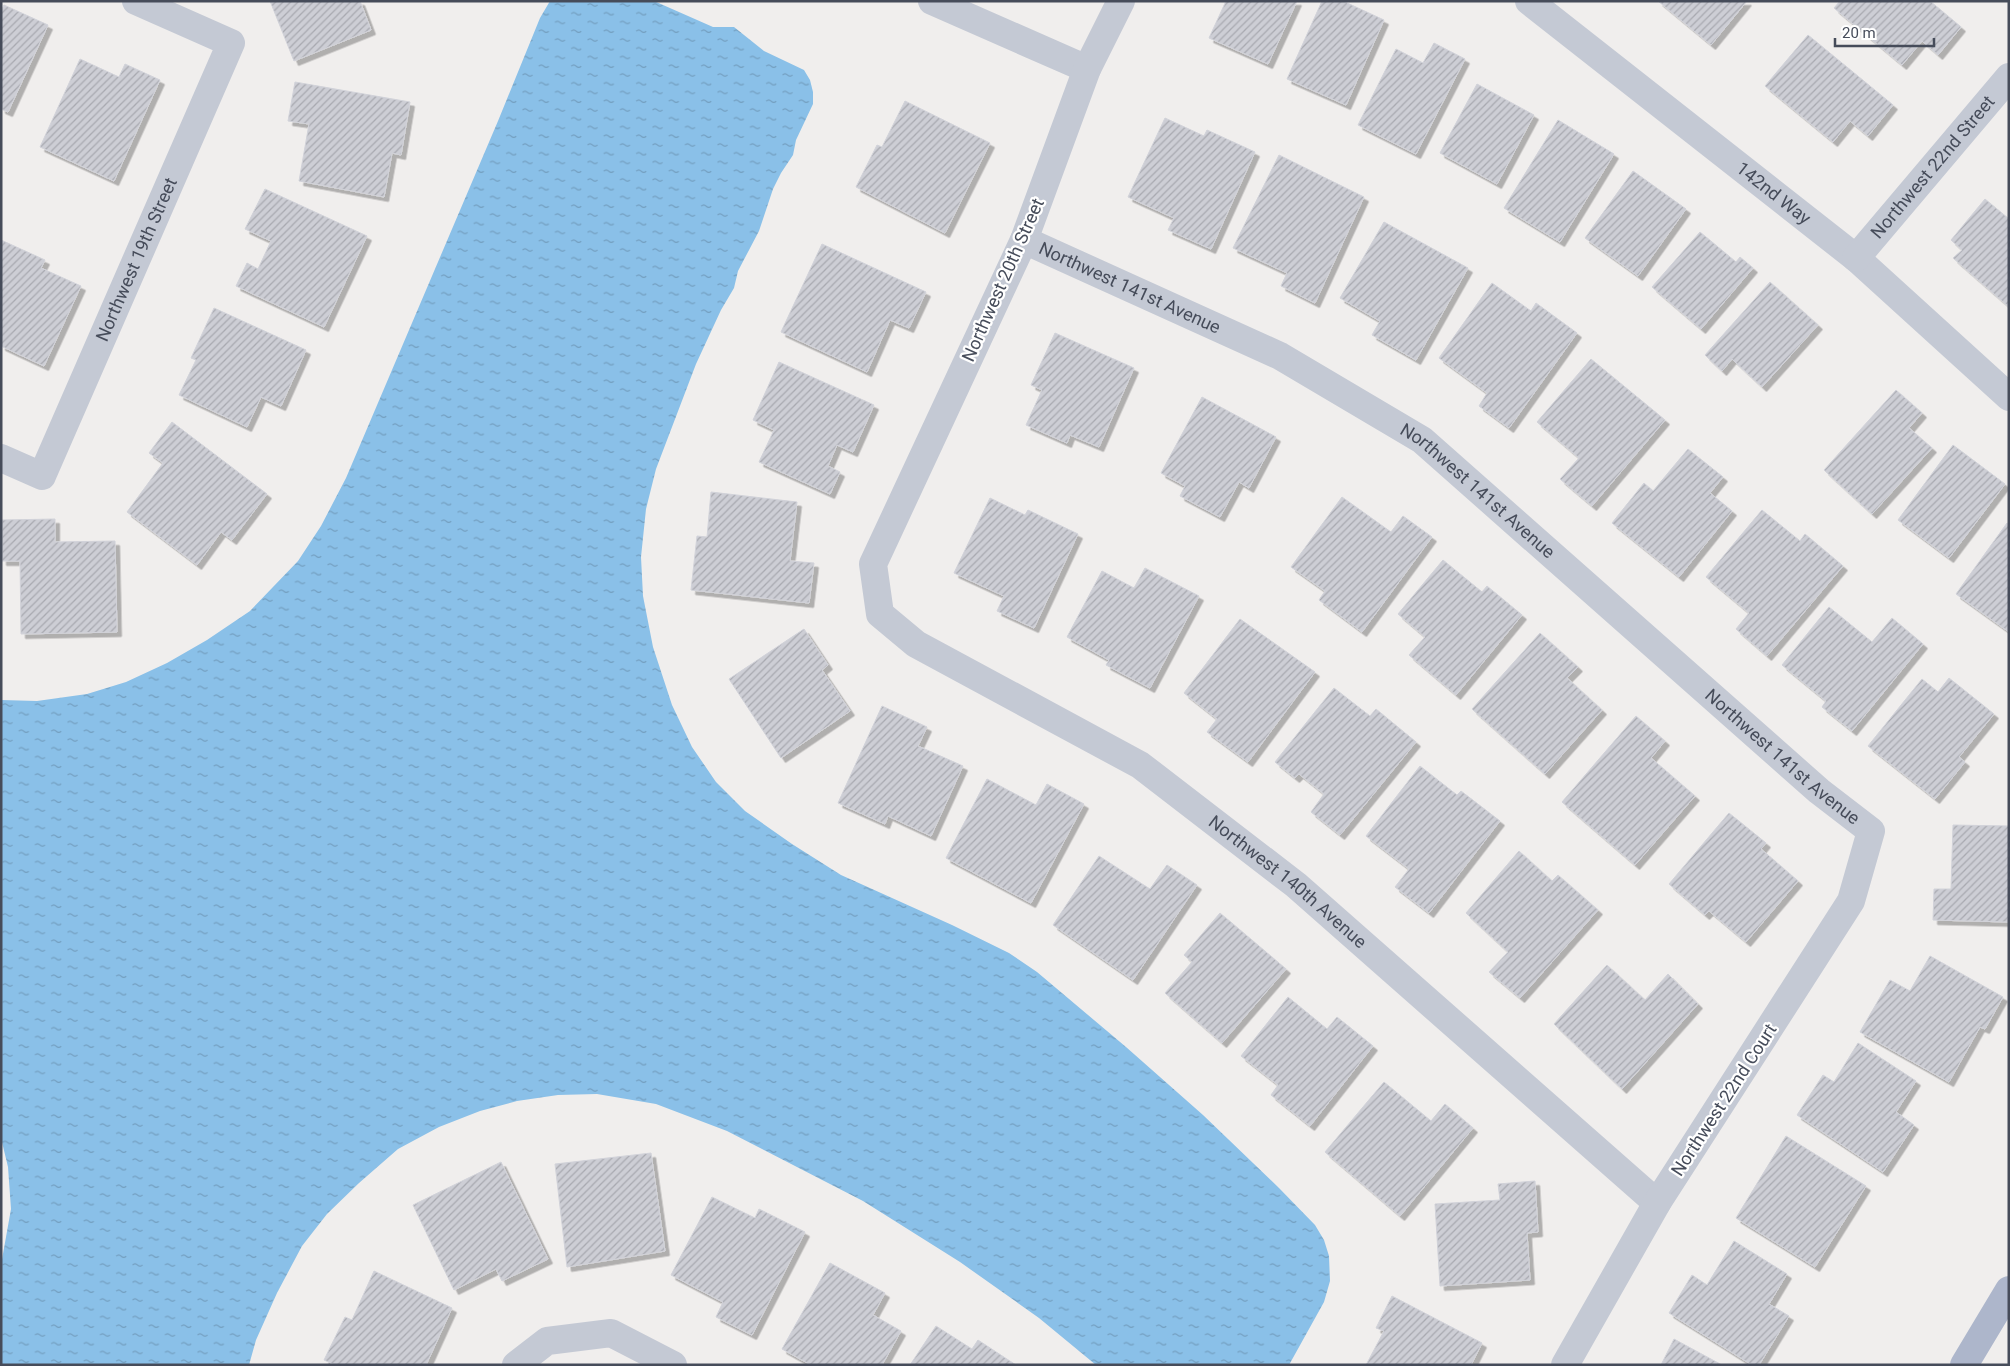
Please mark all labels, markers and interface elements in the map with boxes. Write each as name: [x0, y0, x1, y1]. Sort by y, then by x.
scale bar: [1835, 15, 1934, 47]
text: 20 m: [1842, 24, 1876, 42]
street label: Northwest 22nd Street: [1866, 91, 1999, 243]
street label: 142nd Way: [1732, 157, 1816, 229]
street label: Northwest 19th Street: [91, 174, 181, 344]
street label: Northwest 20th Street: [957, 195, 1048, 365]
street label: Northwest 141st Avenue: [1036, 237, 1224, 338]
street label: Northwest 141st Avenue: [1397, 419, 1559, 562]
street label: Northwest 141st Avenue: [1701, 684, 1864, 829]
street label: Northwest 140th Avenue: [1205, 811, 1371, 952]
street label: Northwest 22nd Court: [1666, 1020, 1781, 1180]

